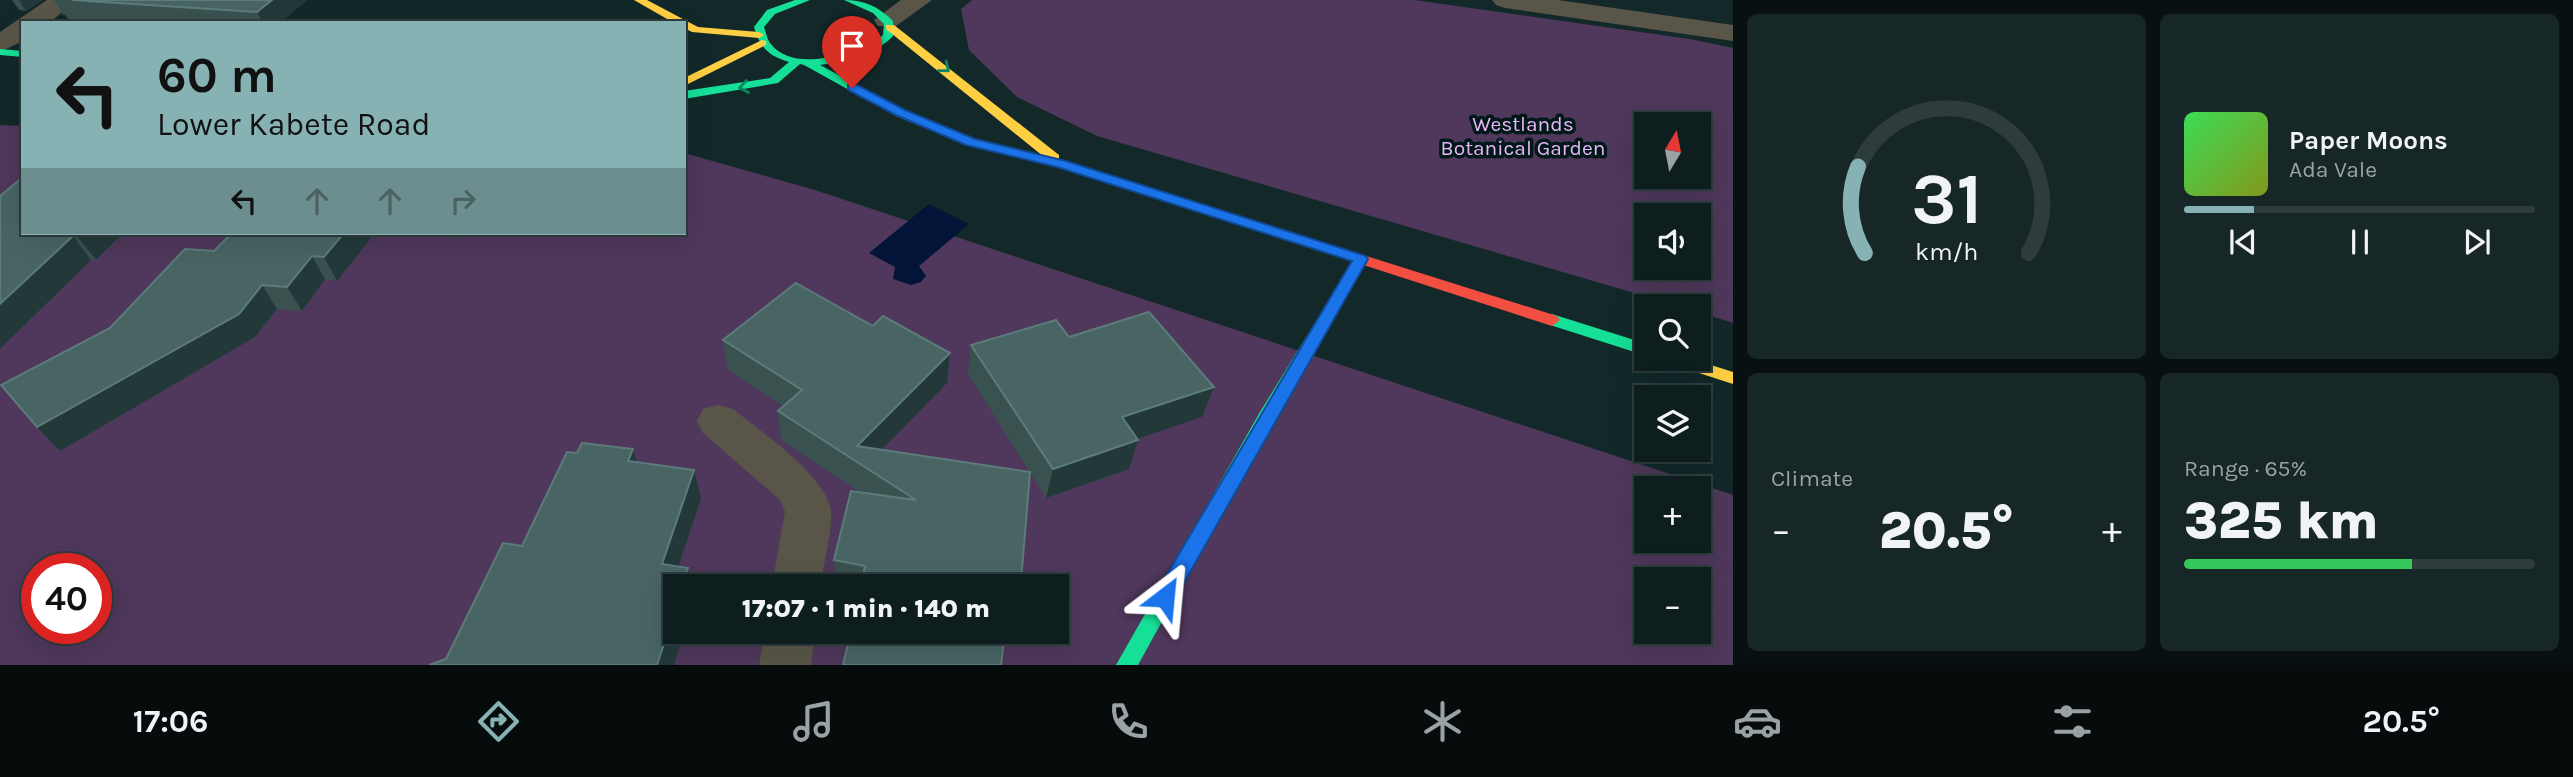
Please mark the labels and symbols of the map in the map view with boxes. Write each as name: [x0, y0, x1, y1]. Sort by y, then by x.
pin: [822, 16, 882, 88]
one-way arrow: [937, 60, 949, 73]
one-way arrow: [739, 79, 750, 94]
park label: Westlands Botanical Garden: [1441, 112, 1605, 160]
north arrow: [1634, 112, 1712, 189]
speed limit sign: 40: [21, 553, 112, 644]
position arrow: [1128, 560, 1202, 634]

